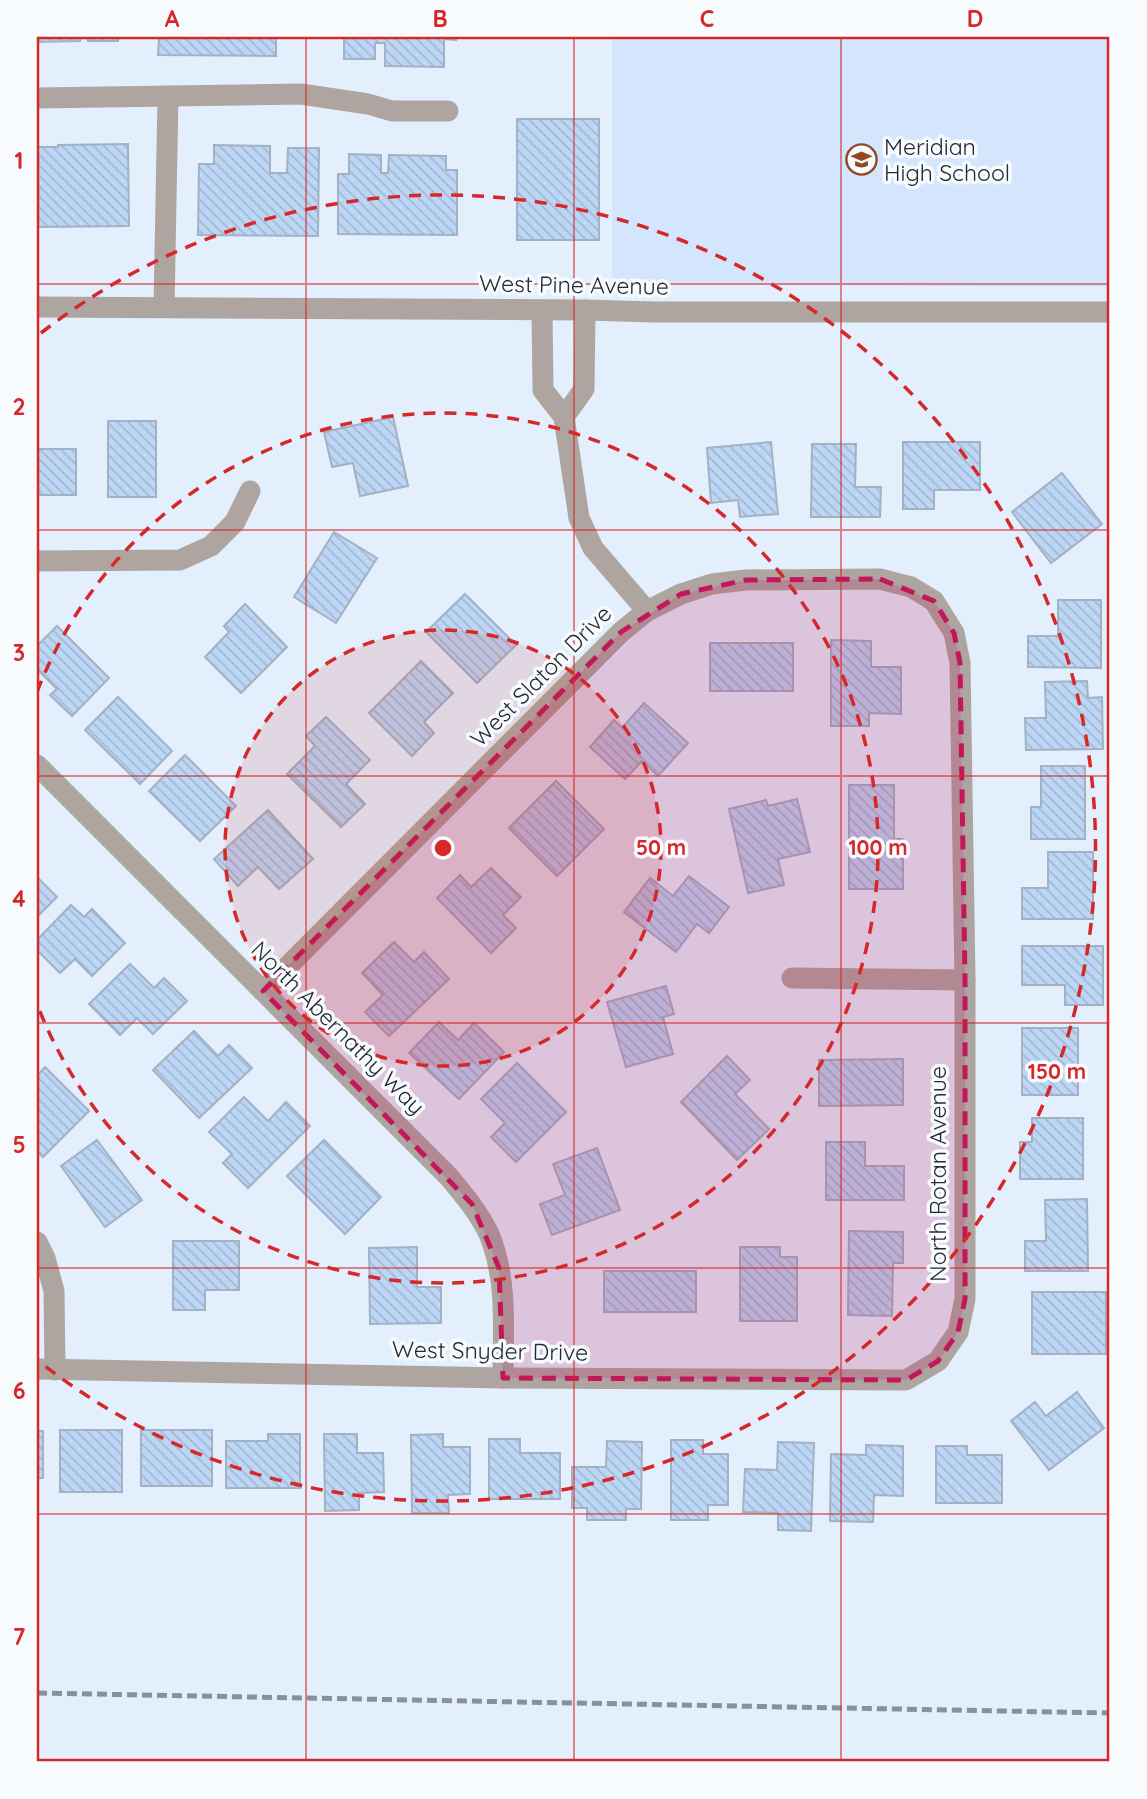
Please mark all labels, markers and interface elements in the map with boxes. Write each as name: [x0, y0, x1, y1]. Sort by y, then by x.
text: A: [165, 4, 180, 33]
text: B: [432, 4, 448, 33]
text: C: [700, 4, 714, 33]
text: D: [967, 4, 983, 33]
place label: Meridian High School: [884, 132, 1010, 187]
school or university icon: Meridian High School: [844, 143, 878, 177]
text: 1: [15, 146, 23, 175]
street label: West Pine Avenue: [479, 268, 669, 301]
text: 2: [12, 392, 26, 421]
street label: West Slaton Drive: [464, 599, 618, 753]
text: 3: [13, 638, 25, 667]
text: 50 m: [636, 834, 686, 860]
text: 100 m: [848, 834, 908, 860]
centre of rings: [431, 836, 455, 860]
text: 4: [12, 884, 26, 913]
street label: North Abernathy Way: [245, 935, 431, 1121]
text: 150 m: [1028, 1058, 1086, 1084]
street label: North Rotan Avenue: [923, 1066, 952, 1282]
text: 5: [12, 1130, 26, 1159]
street label: West Snyder Drive: [392, 1334, 588, 1367]
text: 6: [13, 1376, 25, 1405]
text: 7: [13, 1622, 26, 1651]

